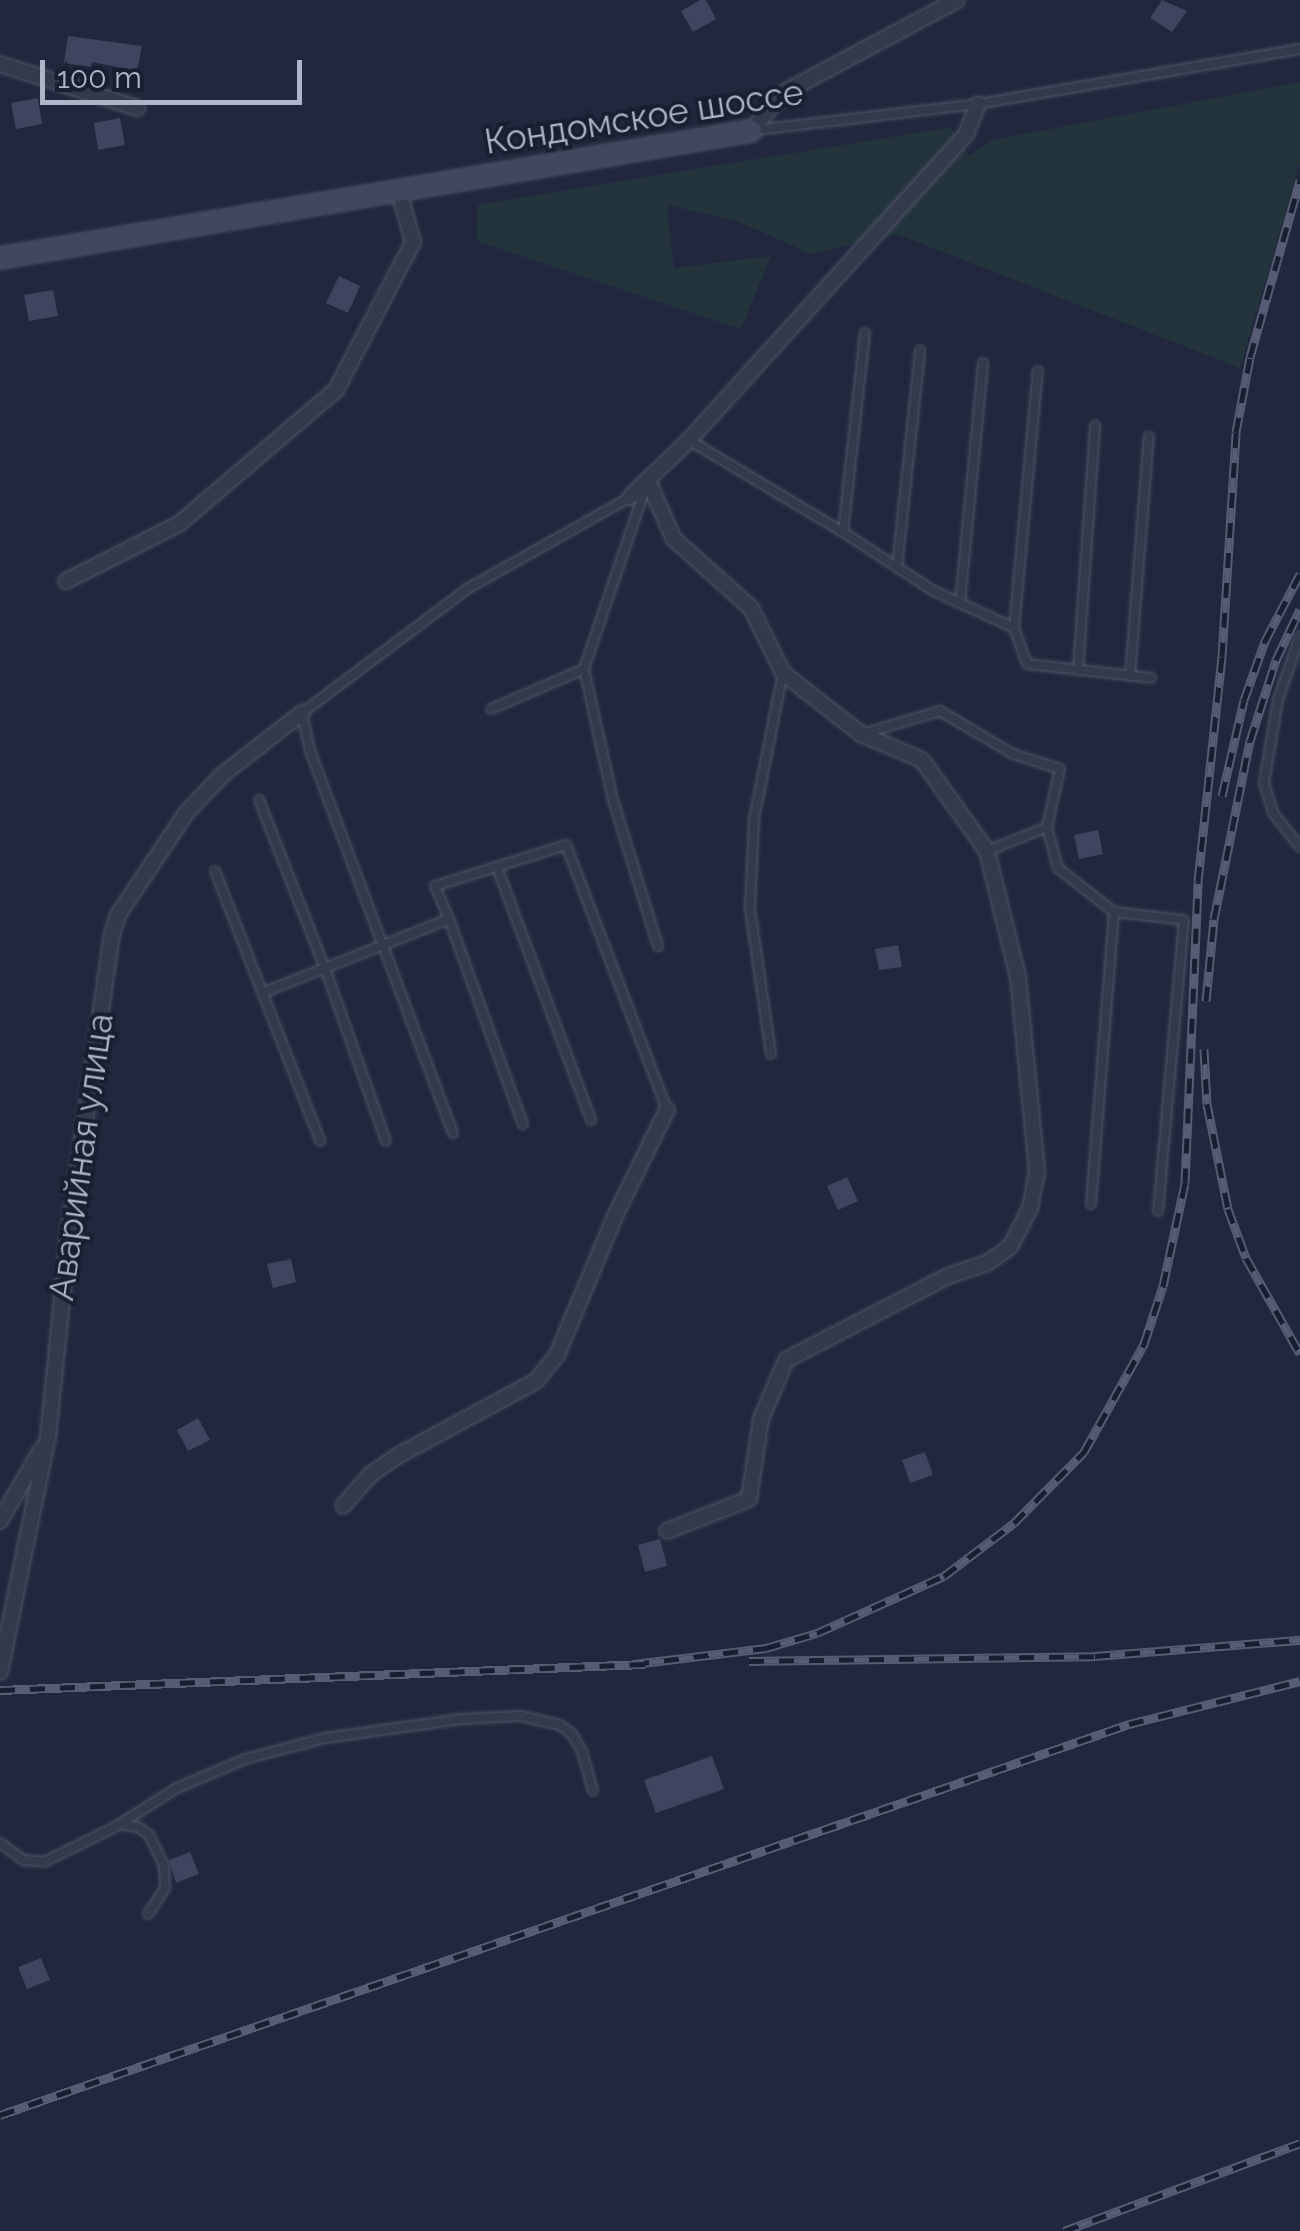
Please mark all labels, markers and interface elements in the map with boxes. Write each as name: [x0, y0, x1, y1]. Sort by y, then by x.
scale bar: [45, 40, 308, 102]
text: 100 m: [57, 60, 142, 95]
street label: Кондомское шоссе: [482, 71, 806, 163]
street label: Аварийная улица: [40, 1010, 122, 1304]

